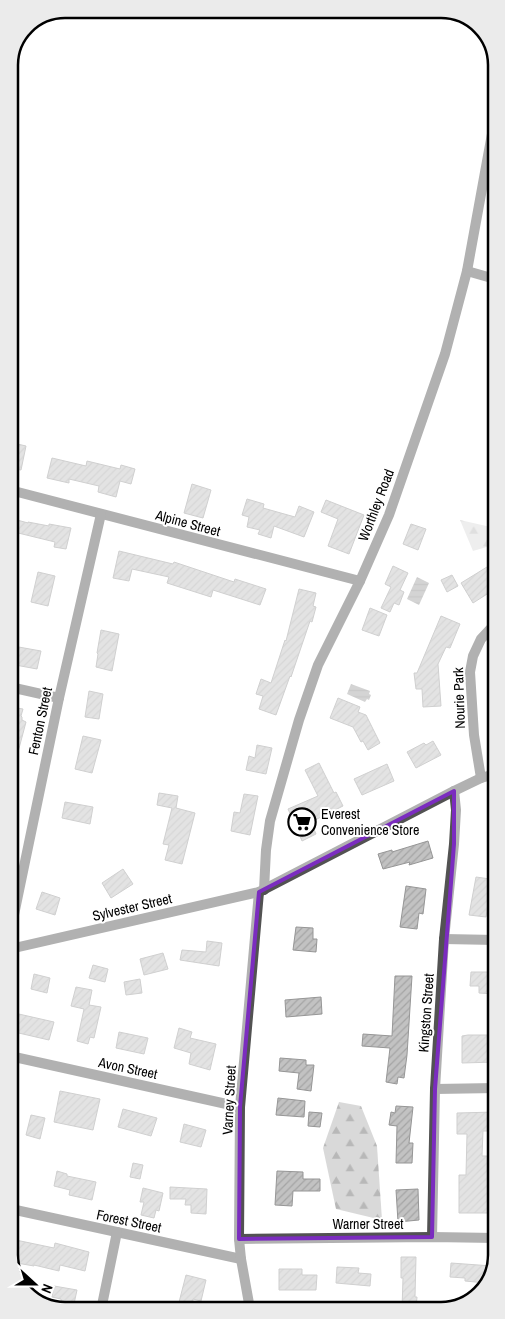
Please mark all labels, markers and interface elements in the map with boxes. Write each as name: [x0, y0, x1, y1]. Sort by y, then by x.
street label: Worthley Road: [354, 466, 398, 544]
street label: Alpine Street: [153, 505, 222, 540]
street label: Nourie Park: [449, 667, 469, 729]
street label: Fenton Street: [24, 685, 56, 757]
place label: Everest Convenience Store: [321, 805, 419, 839]
supermarket icon: Everest Convenience Store: [287, 807, 317, 837]
street label: Sylvester Street: [90, 889, 174, 925]
street label: Kingston Street: [414, 973, 438, 1053]
street label: Avon Street: [96, 1053, 159, 1083]
street label: Varney Street: [218, 1065, 240, 1135]
street label: Forest Street: [95, 1205, 163, 1237]
street label: Warner Street: [332, 1215, 404, 1233]
north arrow: [10, 1259, 60, 1309]
text: N: [37, 1282, 57, 1296]

